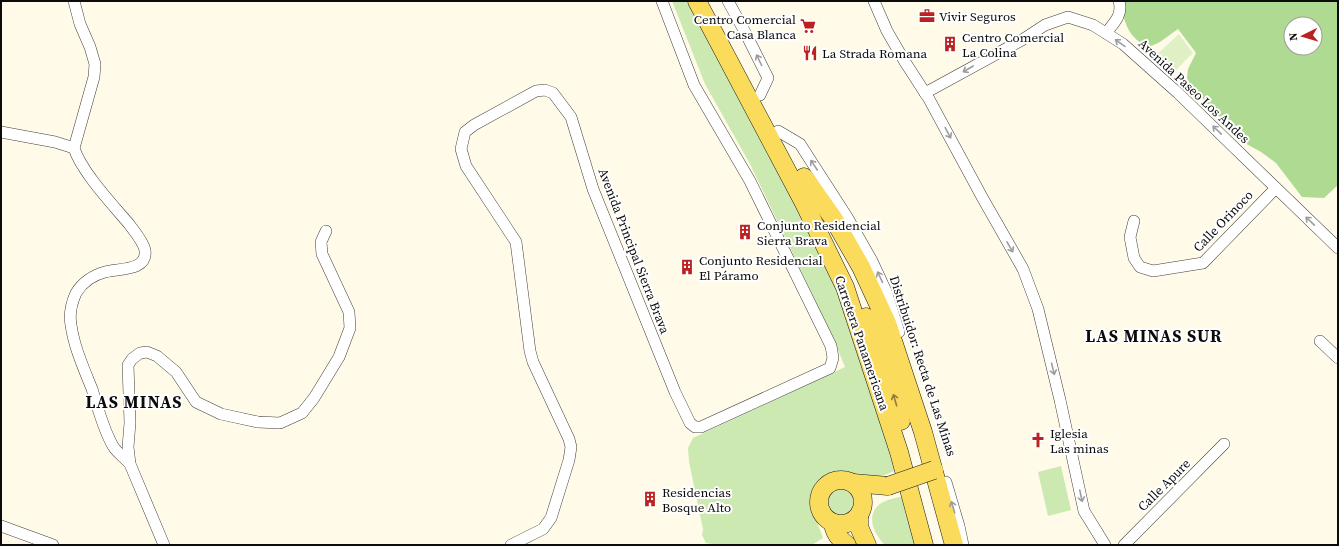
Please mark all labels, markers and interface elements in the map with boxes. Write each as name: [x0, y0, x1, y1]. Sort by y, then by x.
office icon: Vivir Seguros: [918, 7, 936, 25]
place label: Vivir Seguros: [939, 8, 1016, 25]
place label: Centro Comercial Casa Blanca: [694, 11, 796, 43]
north arrow: [1283, 16, 1323, 56]
supermarket icon: Centro Comercial Casa Blanca: [799, 17, 817, 35]
place label: Centro Comercial La Colina: [962, 29, 1064, 61]
text: N: [1286, 32, 1301, 41]
building icon: Centro Comercial La Colina: [941, 35, 959, 53]
street label: Avenida Paseo Los Andes: [1135, 35, 1253, 147]
one-way arrow: [1115, 39, 1126, 47]
restaurant icon: La Strada Romana: [801, 44, 819, 62]
place label: La Strada Romana: [822, 45, 928, 62]
one-way arrow: [755, 54, 762, 66]
one-way arrow: [962, 66, 974, 73]
one-way arrow: [1212, 125, 1222, 135]
one-way arrow: [944, 127, 952, 139]
one-way arrow: [810, 160, 818, 171]
street label: Avenida Principal Sierra Brava: [595, 166, 674, 337]
street label: Calle Orinoco: [1189, 187, 1257, 255]
one-way arrow: [1305, 216, 1315, 225]
place label: Conjunto Residencial Sierra Brava: [757, 217, 881, 249]
building icon: Conjunto Residencial Sierra Brava: [736, 223, 754, 241]
one-way arrow: [1007, 241, 1015, 253]
place label: Conjunto Residencial El Páramo: [699, 252, 823, 284]
building icon: Conjunto Residencial El Páramo: [678, 258, 696, 276]
one-way arrow: [876, 271, 883, 283]
street label: Carretera Panamericana: [831, 273, 893, 413]
street label: Distribuidor: Recta de Las Minas: [886, 274, 960, 459]
district label: LAS MINAS SUR: [1085, 324, 1223, 348]
one-way arrow: [1049, 362, 1057, 375]
district label: LAS MINAS: [85, 390, 183, 414]
one-way arrow: [891, 394, 898, 407]
place label: Iglesia Las minas: [1050, 425, 1109, 457]
church icon: Iglesia Las minas: [1029, 431, 1047, 449]
street label: Calle Apure: [1134, 455, 1194, 515]
place label: Residencias Bosque Alto: [662, 484, 731, 516]
one-way arrow: [1077, 489, 1085, 502]
building icon: Residencias Bosque Alto: [641, 490, 659, 508]
one-way arrow: [949, 501, 956, 514]

